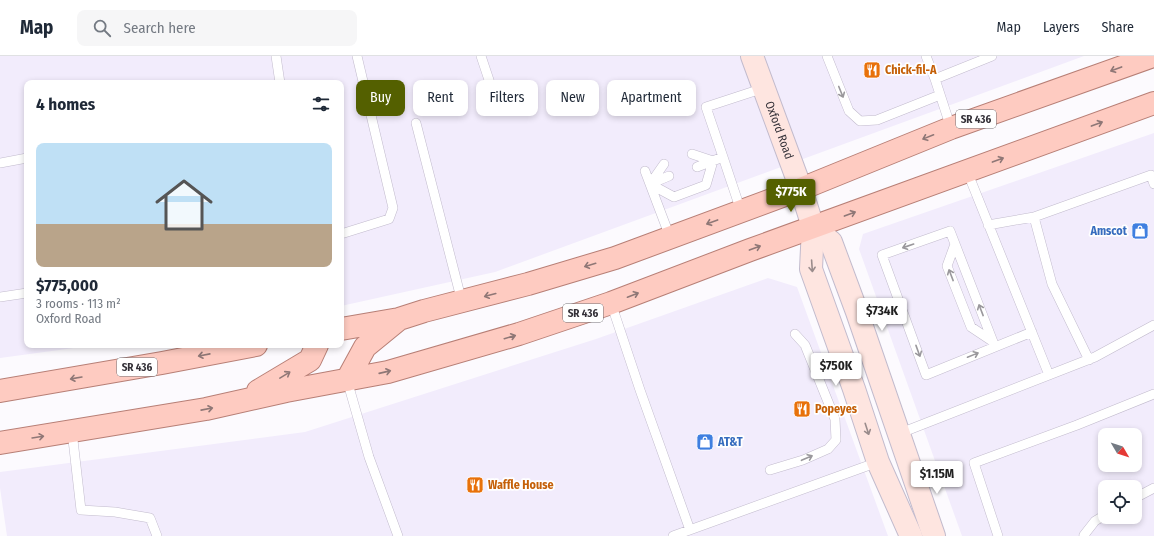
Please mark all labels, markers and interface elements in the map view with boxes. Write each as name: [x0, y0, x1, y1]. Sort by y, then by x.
search box: [77, 10, 357, 46]
text: Map: [20, 16, 53, 39]
icon: search: [91, 17, 113, 39]
text: Search here: [123, 19, 196, 37]
text: Map: [997, 19, 1021, 36]
text: Layers: [1043, 19, 1079, 36]
text: Share: [1101, 19, 1134, 36]
restaurant icon: Chick-fil-A: [862, 60, 882, 80]
place label: Chick-fil-A: [885, 63, 937, 77]
one-way arrow: [1110, 66, 1123, 73]
chip: Buy: [356, 80, 405, 116]
chip: Rent: [413, 80, 468, 116]
chip: Filters: [476, 80, 538, 116]
chip: New: [546, 80, 599, 116]
chip: Apartment: [607, 80, 696, 116]
one-way arrow: [838, 86, 846, 98]
icon: filters: [310, 93, 332, 115]
text: 4 homes: [36, 94, 95, 115]
street label: Oxford Road: [762, 99, 796, 161]
road number: SR 436: [956, 110, 996, 128]
one-way arrow: [1091, 119, 1103, 127]
one-way arrow: [923, 134, 935, 142]
one-way arrow: [992, 156, 1005, 163]
icon: home: [148, 169, 220, 241]
pin: $775K: [763, 179, 819, 213]
text: $775K: [775, 184, 807, 199]
one-way arrow: [843, 210, 856, 217]
one-way arrow: [707, 218, 719, 226]
shop icon: Amscot: [1130, 221, 1150, 241]
place label: Amscot: [1089, 224, 1128, 238]
one-way arrow: [903, 243, 915, 251]
one-way arrow: [748, 244, 760, 252]
one-way arrow: [809, 259, 816, 272]
one-way arrow: [583, 262, 596, 269]
one-way arrow: [947, 270, 955, 282]
text: $775,000: [36, 275, 98, 296]
one-way arrow: [627, 290, 639, 298]
one-way arrow: [484, 291, 497, 299]
text: 3 rooms · 113 m²: [36, 296, 121, 311]
pin: $734K: [854, 298, 910, 332]
text: $734K: [866, 303, 898, 318]
road number: SR 436: [563, 304, 603, 322]
one-way arrow: [976, 305, 984, 317]
text: Oxford Road: [36, 311, 102, 326]
one-way arrow: [503, 333, 516, 340]
one-way arrow: [914, 345, 922, 357]
one-way arrow: [198, 351, 211, 359]
one-way arrow: [967, 351, 979, 359]
pin: $750K: [808, 353, 864, 387]
road number: SR 436: [117, 358, 157, 376]
text: $750K: [820, 358, 852, 373]
one-way arrow: [378, 368, 391, 376]
one-way arrow: [279, 370, 291, 378]
one-way arrow: [70, 374, 83, 382]
restaurant icon: Popeyes: [792, 399, 812, 419]
place label: Popeyes: [815, 402, 858, 416]
one-way arrow: [201, 405, 214, 413]
one-way arrow: [864, 422, 872, 434]
north arrow: [1098, 428, 1142, 472]
map controls: [1098, 428, 1142, 524]
shop icon: AT&T: [695, 432, 715, 452]
one-way arrow: [32, 433, 45, 441]
place label: AT&T: [717, 435, 743, 449]
one-way arrow: [801, 454, 813, 461]
pin: $1.15M: [904, 461, 970, 495]
text: $1.15M: [920, 466, 954, 481]
restaurant icon: Waffle House: [465, 475, 485, 495]
place label: Waffle House: [488, 478, 554, 492]
button: locate: [1098, 480, 1142, 524]

